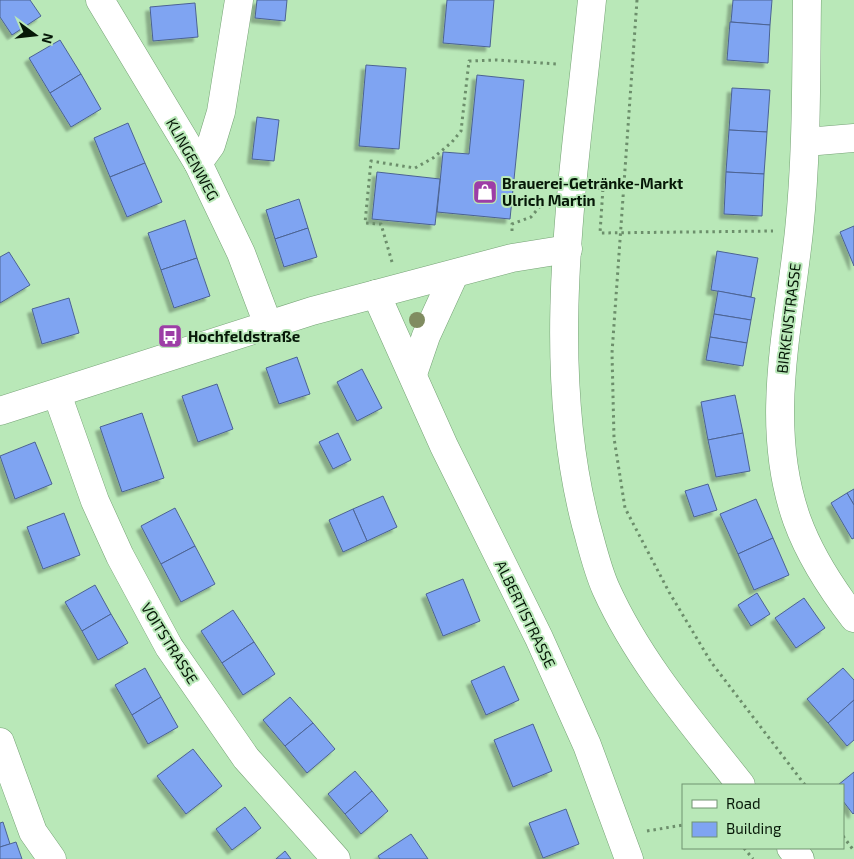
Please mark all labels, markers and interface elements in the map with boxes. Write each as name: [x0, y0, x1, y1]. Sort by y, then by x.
north arrow: [10, 10, 60, 60]
text: N: [39, 31, 58, 46]
street label: KLINGENWEG: [163, 115, 223, 203]
place label: Brauerei-Getränke-Markt Ulrich Martin: [502, 174, 683, 209]
shop icon: Brauerei-Getränke-Markt Ulrich Martin: [472, 179, 498, 205]
street label: BIRKENSTRASSE: [772, 262, 804, 374]
bus stop icon: Hochfeldstraße: [157, 323, 183, 349]
place label: Hochfeldstraße: [188, 327, 300, 345]
street label: ALBERTISTRASSE: [492, 557, 560, 671]
street label: VOITSTRASSE: [138, 599, 202, 687]
legend: [682, 784, 844, 849]
text: Road: [726, 794, 761, 812]
text: Building: [726, 819, 782, 837]

